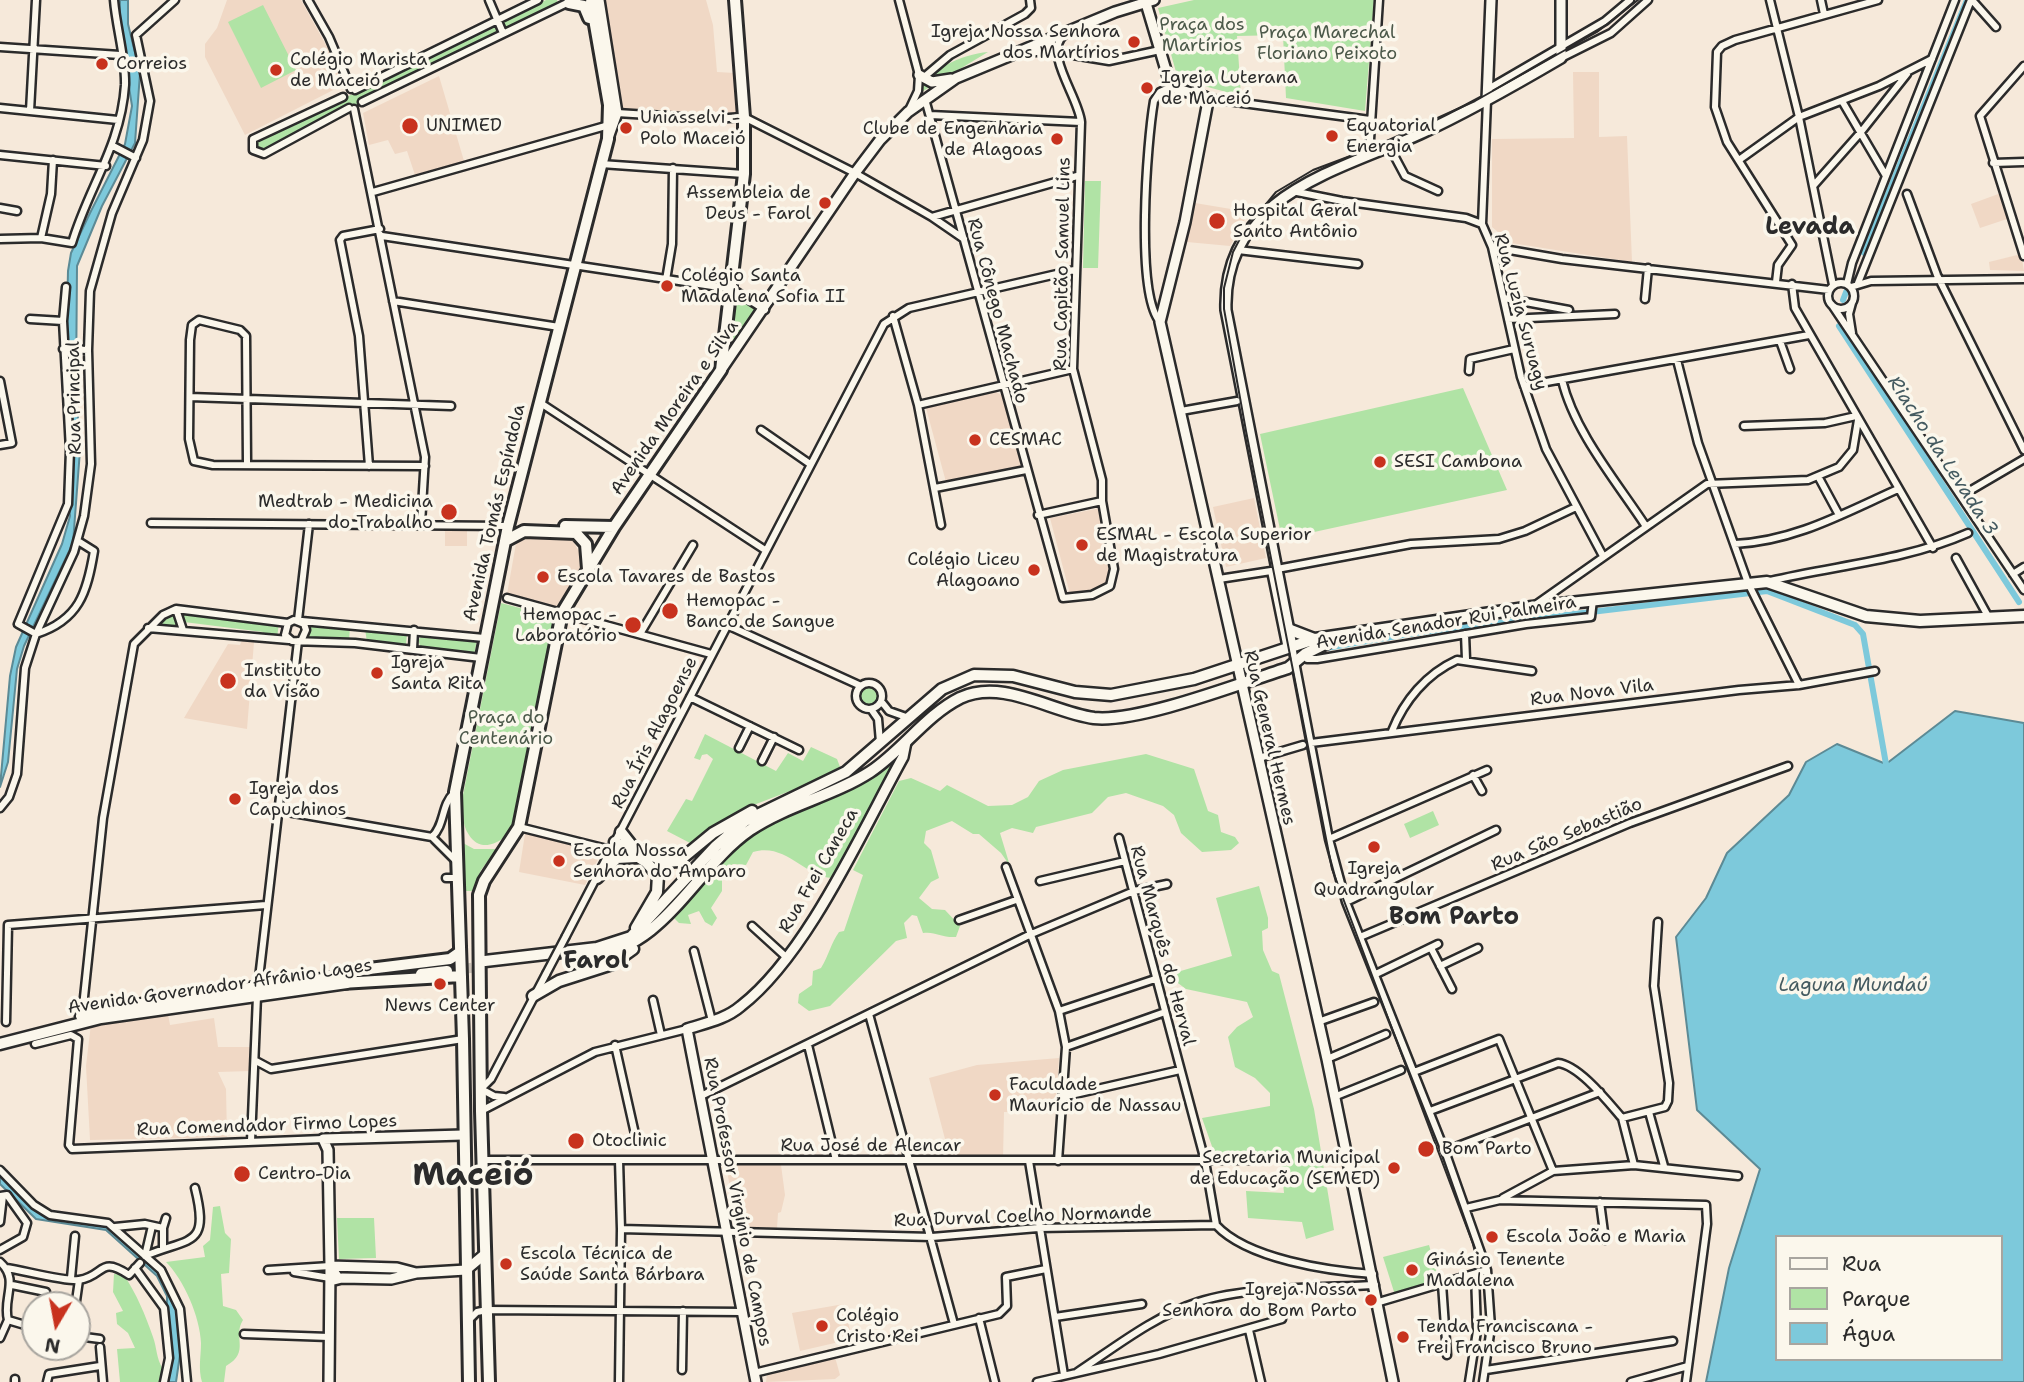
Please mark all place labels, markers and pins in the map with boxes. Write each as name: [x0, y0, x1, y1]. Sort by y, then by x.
place label: Igreja Nossa Senhora dos Martírios: [931, 21, 1120, 64]
marker: Igreja Nossa Senhora dos Martírios: [1126, 34, 1142, 50]
place label: Colégio Marista de Maceió: [290, 49, 427, 92]
place label: Correios: [116, 53, 187, 75]
marker: Correios: [94, 56, 110, 72]
marker: Colégio Marista de Maceió: [268, 62, 284, 78]
place label: Igreja Luterana de Maceió: [1161, 67, 1298, 110]
marker: Igreja Luterana de Maceió: [1139, 80, 1155, 96]
place label: Uniasselvi - Polo Maceió: [640, 107, 746, 150]
place label: UNIMED: [426, 115, 502, 137]
place label: Equatorial Energia: [1346, 115, 1436, 158]
marker: UNIMED: [400, 116, 420, 136]
place label: Clube de Engenharia de Alagoas: [863, 118, 1043, 160]
marker: Uniasselvi - Polo Maceió: [618, 120, 634, 136]
marker: Equatorial Energia: [1324, 128, 1340, 144]
marker: Clube de Engenharia de Alagoas: [1049, 131, 1065, 147]
place label: Assembleia de Deus - Farol: [686, 182, 811, 224]
marker: Assembleia de Deus - Farol: [817, 195, 833, 211]
place label: Hospital Geral Santo Antônio: [1233, 200, 1358, 242]
marker: Hospital Geral Santo Antônio: [1207, 211, 1227, 231]
place label: Colégio Santa Madalena Sofia II: [681, 265, 845, 308]
marker: Colégio Santa Madalena Sofia II: [659, 278, 675, 294]
place label: CESMAC: [989, 429, 1062, 451]
marker: CESMAC: [967, 432, 983, 448]
place label: SESI Cambona: [1394, 451, 1522, 473]
marker: SESI Cambona: [1372, 454, 1388, 470]
place label: Medtrab - Medicina do Trabalho: [258, 491, 433, 534]
marker: Medtrab - Medicina do Trabalho: [439, 502, 459, 522]
place label: ESMAL - Escola Superior de Magistratura: [1096, 524, 1312, 566]
marker: ESMAL - Escola Superior de Magistratura: [1074, 537, 1090, 553]
place label: Colégio Liceu Alagoano: [907, 549, 1020, 592]
marker: Colégio Liceu Alagoano: [1026, 562, 1042, 578]
place label: Escola Tavares de Bastos: [557, 566, 776, 588]
marker: Escola Tavares de Bastos: [535, 569, 551, 585]
place label: Hemopac - Banco de Sangue: [686, 590, 835, 632]
marker: Hemopac - Banco de Sangue: [660, 601, 680, 621]
place label: Hemopac - Laboratório: [515, 604, 617, 646]
marker: Hemopac - Laboratório: [623, 615, 643, 635]
place label: Igreja Santa Rita: [391, 652, 483, 694]
place label: Instituto da Visão: [244, 660, 321, 702]
marker: Igreja Santa Rita: [369, 665, 385, 681]
marker: Instituto da Visão: [218, 671, 238, 691]
place label: Igreja dos Capuchinos: [249, 778, 347, 820]
marker: Igreja dos Capuchinos: [227, 791, 243, 807]
marker: Igreja Quadrangular: [1366, 839, 1382, 855]
place label: Escola Nossa Senhora do Amparo: [573, 840, 746, 882]
marker: Escola Nossa Senhora do Amparo: [551, 853, 567, 869]
place label: Igreja Quadrangular: [1313, 858, 1435, 900]
marker: News Center: [432, 976, 448, 992]
place label: News Center: [384, 995, 496, 1017]
place label: Faculdade Maurício de Nassau: [1009, 1074, 1181, 1116]
marker: Faculdade Maurício de Nassau: [987, 1087, 1003, 1103]
place label: Otoclinic: [592, 1130, 667, 1152]
marker: Otoclinic: [566, 1131, 586, 1151]
place label: Bom Parto: [1442, 1138, 1532, 1160]
marker: Bom Parto: [1416, 1139, 1436, 1159]
place label: Secretaria Municipal de Educação (SEMED): [1189, 1147, 1380, 1190]
marker: Secretaria Municipal de Educação (SEMED): [1386, 1160, 1402, 1176]
place label: Centro-Dia: [258, 1163, 351, 1185]
marker: Centro-Dia: [232, 1164, 252, 1184]
place label: Escola João e Maria: [1506, 1226, 1686, 1248]
marker: Escola João e Maria: [1484, 1229, 1500, 1245]
place label: Escola Técnica de Saúde Santa Bárbara: [520, 1243, 704, 1286]
place label: Ginásio Tenente Madalena: [1426, 1249, 1565, 1292]
marker: Escola Técnica de Saúde Santa Bárbara: [498, 1256, 514, 1272]
marker: Ginásio Tenente Madalena: [1404, 1262, 1420, 1278]
place label: Igreja Nossa Senhora do Bom Parto: [1162, 1279, 1357, 1322]
marker: Igreja Nossa Senhora do Bom Parto: [1363, 1292, 1379, 1308]
place label: Colégio Cristo Rei: [836, 1305, 919, 1348]
place label: Tenda Franciscana - Frei Francisco Bruno: [1417, 1316, 1593, 1358]
marker: Colégio Cristo Rei: [814, 1318, 830, 1334]
marker: Tenda Franciscana - Frei Francisco Bruno: [1395, 1329, 1411, 1345]

